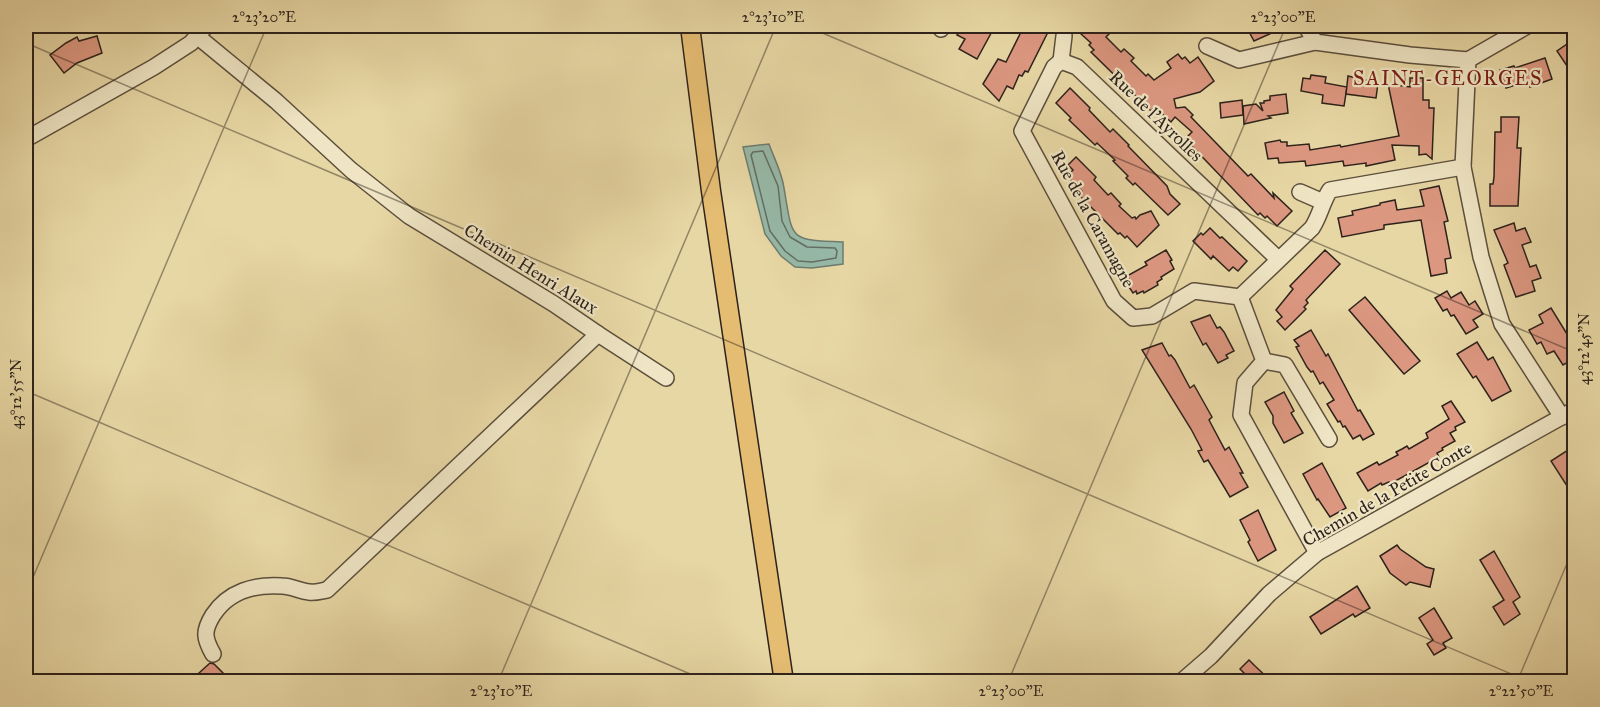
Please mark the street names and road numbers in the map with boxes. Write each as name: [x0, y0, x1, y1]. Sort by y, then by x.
street label: Rue de l'Ayrolles: [1105, 66, 1207, 166]
street label: Rue de la Caramagne: [1045, 147, 1140, 292]
street label: Chemin Henri Alaux: [460, 219, 602, 319]
street label: Chemin de la Petite Conte: [1299, 437, 1475, 551]

